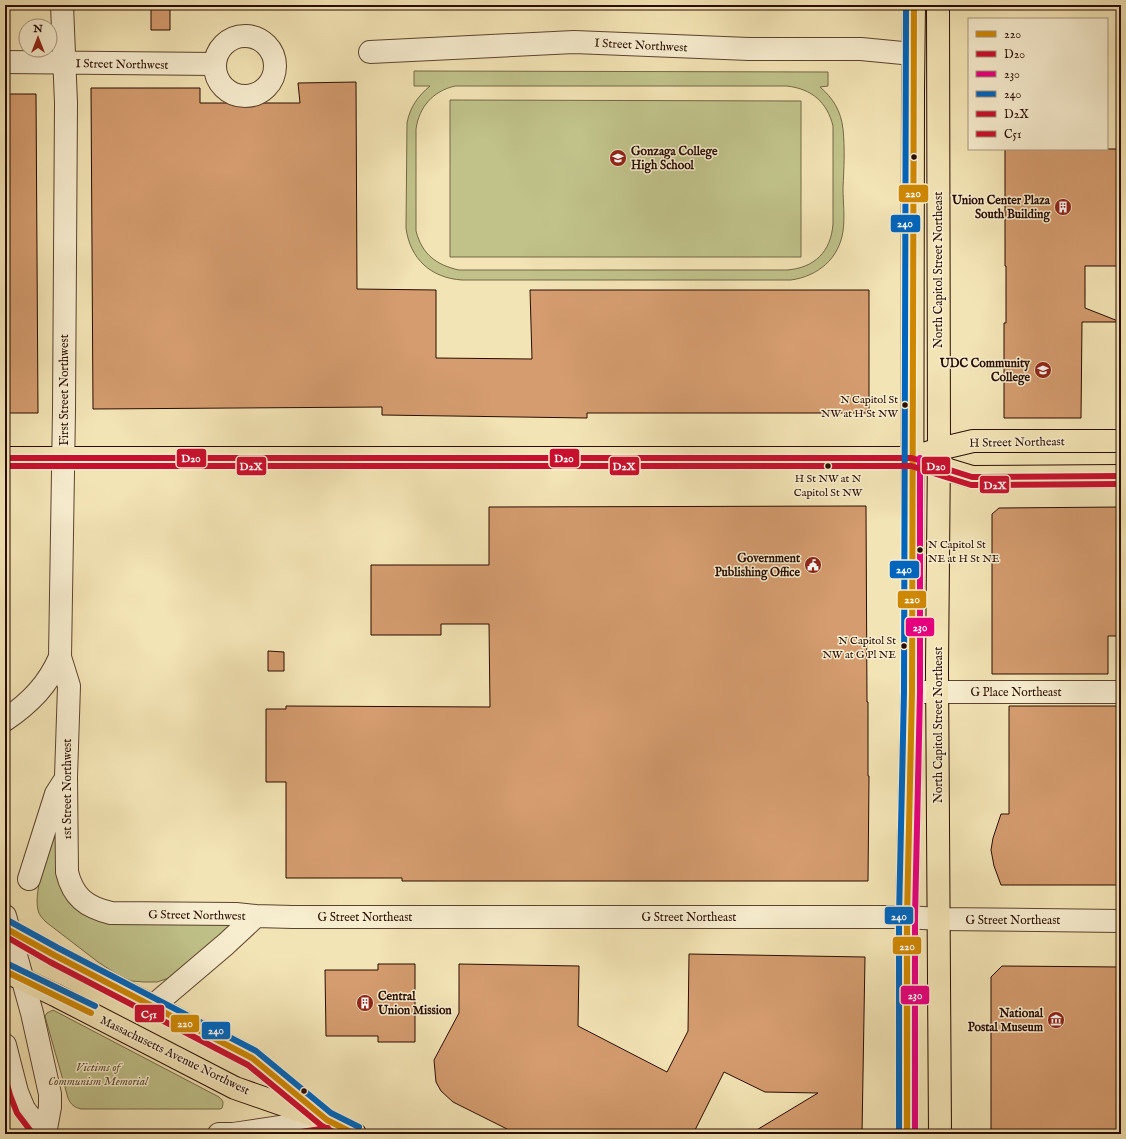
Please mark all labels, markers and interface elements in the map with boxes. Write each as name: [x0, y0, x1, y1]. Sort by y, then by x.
north arrow: [18, 18, 58, 58]
legend: [968, 18, 1108, 150]
text: N: [32, 22, 43, 36]
text: 220: [1004, 27, 1021, 42]
street label: I Street Northwest: [594, 36, 688, 55]
text: D20: [1004, 47, 1025, 62]
street label: I Street Northwest: [75, 56, 169, 73]
text: 230: [1004, 67, 1020, 82]
text: 240: [1004, 87, 1022, 102]
text: D2X: [1004, 107, 1029, 122]
text: C51: [1004, 127, 1021, 142]
place label: Gonzaga College High School: [631, 144, 718, 174]
school or university icon: Gonzaga College High School: [608, 148, 628, 168]
unlabelled marker: [909, 152, 919, 162]
line badge: 220: [898, 184, 929, 203]
text: 220: [905, 187, 921, 201]
street label: North Capitol Street Northeast: [931, 192, 947, 348]
place label: Union Center Plaza South Building: [951, 193, 1051, 223]
building icon: Union Center Plaza South Building: [1053, 197, 1073, 217]
line badge: 240: [890, 214, 921, 233]
text: 240: [897, 217, 914, 231]
street label: First Street Northwest: [57, 334, 72, 446]
place label: UDC Community College: [939, 356, 1031, 386]
school or university icon: UDC Community College: [1033, 360, 1053, 380]
place label: N Capitol St NW at H St NW: [821, 393, 899, 421]
marker: N Capitol St NW at H St NW: [900, 400, 910, 410]
street label: H Street Northeast: [969, 434, 1065, 451]
line badge: D20: [176, 448, 207, 468]
line badge: D20: [549, 448, 580, 468]
text: D20: [181, 452, 201, 466]
text: D20: [554, 452, 574, 466]
line badge: D2X: [236, 456, 267, 476]
line badge: D2X: [609, 456, 640, 476]
line badge: D20: [921, 456, 951, 475]
text: D2X: [240, 460, 264, 474]
text: D2X: [613, 460, 637, 474]
text: D20: [926, 460, 946, 474]
marker: H St NW at N Capitol St NW: [823, 461, 833, 471]
place label: H St NW at N Capitol St NW: [794, 472, 863, 500]
line badge: D2X: [979, 475, 1010, 494]
text: D2X: [984, 479, 1008, 493]
place label: N Capitol St NE at H St NE: [928, 538, 1000, 566]
marker: N Capitol St NE at H St NE: [915, 545, 925, 555]
place label: Government Publishing Office: [715, 551, 801, 581]
public building icon: Government Publishing Office: [803, 555, 823, 575]
line badge: 240: [889, 560, 920, 579]
text: 240: [896, 563, 913, 577]
line badge: 220: [897, 590, 927, 609]
text: 220: [904, 593, 920, 607]
line badge: 230: [905, 617, 935, 637]
text: 230: [913, 621, 928, 635]
place label: N Capitol St NW at G Pl NE: [823, 634, 896, 662]
marker: N Capitol St NW at G Pl NE: [899, 641, 909, 651]
street label: North Capitol Street Northeast: [931, 647, 947, 803]
street label: G Place Northeast: [970, 685, 1062, 700]
street label: 1st Street Northwest: [60, 739, 75, 839]
line badge: 240: [884, 906, 914, 925]
street label: G Street Northwest: [148, 907, 246, 924]
street label: G Street Northeast: [318, 910, 412, 925]
street label: G Street Northeast: [642, 910, 736, 925]
text: 240: [891, 910, 908, 924]
street label: G Street Northeast: [966, 913, 1060, 928]
line badge: 220: [892, 936, 922, 955]
text: 220: [899, 940, 915, 954]
line badge: 230: [900, 985, 930, 1005]
place label: Central Union Mission: [377, 989, 452, 1018]
text: 230: [908, 989, 923, 1003]
building icon: Central Union Mission: [355, 993, 375, 1013]
line badge: C51: [134, 1004, 165, 1023]
place label: National Postal Museum: [968, 1006, 1044, 1035]
text: C51: [141, 1008, 157, 1022]
museum icon: National Postal Museum: [1046, 1010, 1066, 1030]
street label: Massachusetts Avenue Northwest: [97, 1013, 252, 1098]
line badge: 220: [170, 1014, 200, 1033]
text: 220: [177, 1017, 193, 1031]
line badge: 240: [201, 1021, 231, 1040]
text: 240: [208, 1024, 225, 1038]
park label: Victims of Communism Memorial: [48, 1060, 149, 1089]
unlabelled marker: [299, 1086, 309, 1096]

